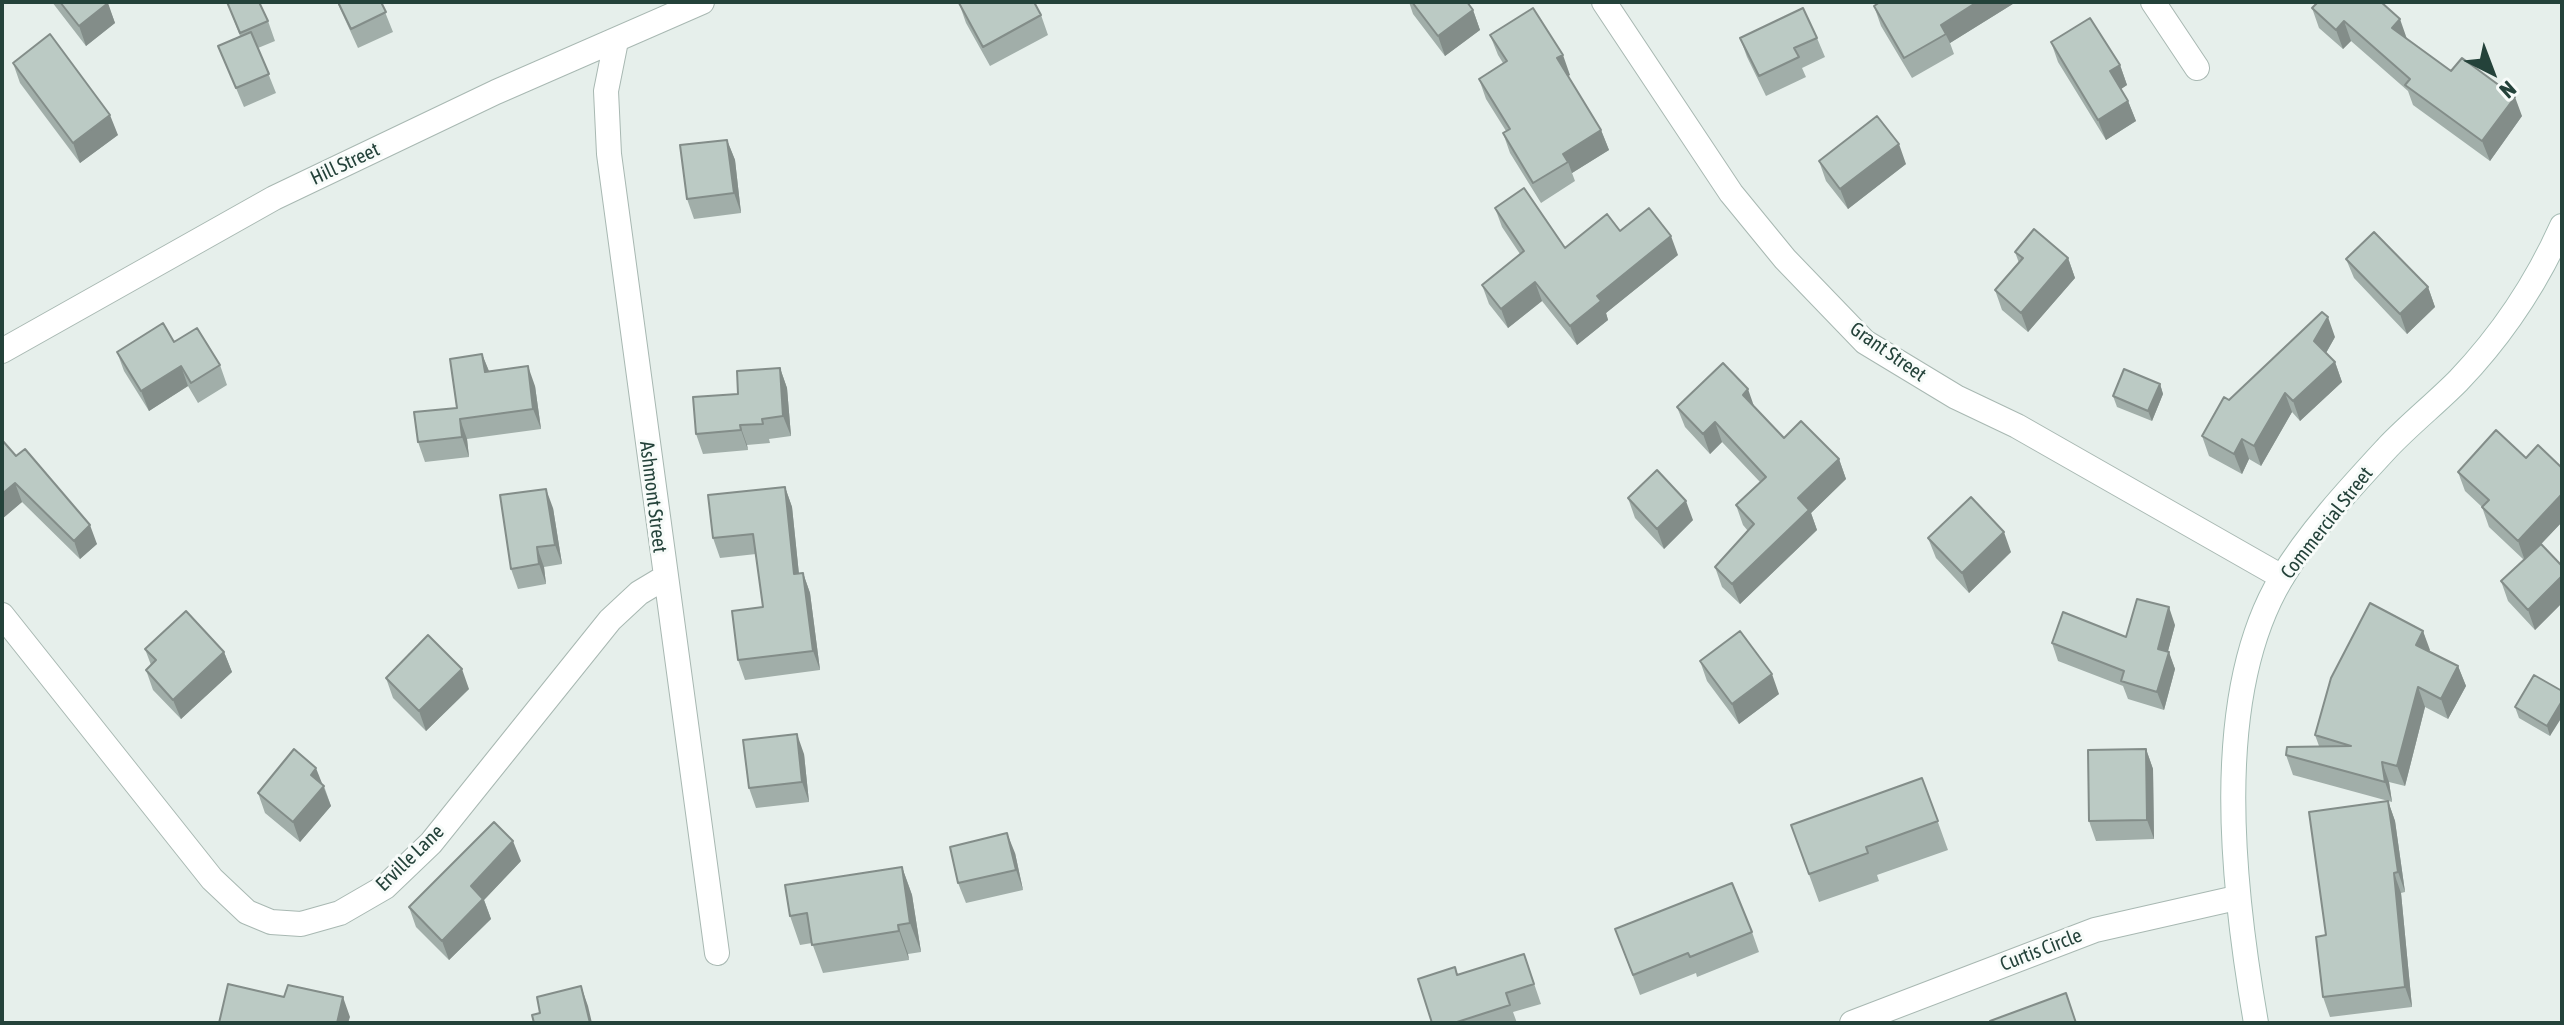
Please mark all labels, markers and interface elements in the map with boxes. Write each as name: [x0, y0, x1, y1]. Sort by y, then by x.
north arrow: [2452, 32, 2532, 112]
text: N: [2495, 76, 2522, 104]
street label: Hill Street: [307, 138, 383, 190]
street label: Grant Street: [1845, 317, 1931, 387]
street label: Ashmont Street: [634, 440, 672, 554]
street label: Commercial Street: [2276, 462, 2378, 584]
street label: Erville Lane: [371, 820, 449, 896]
street label: Curtis Circle: [1997, 923, 2085, 977]

